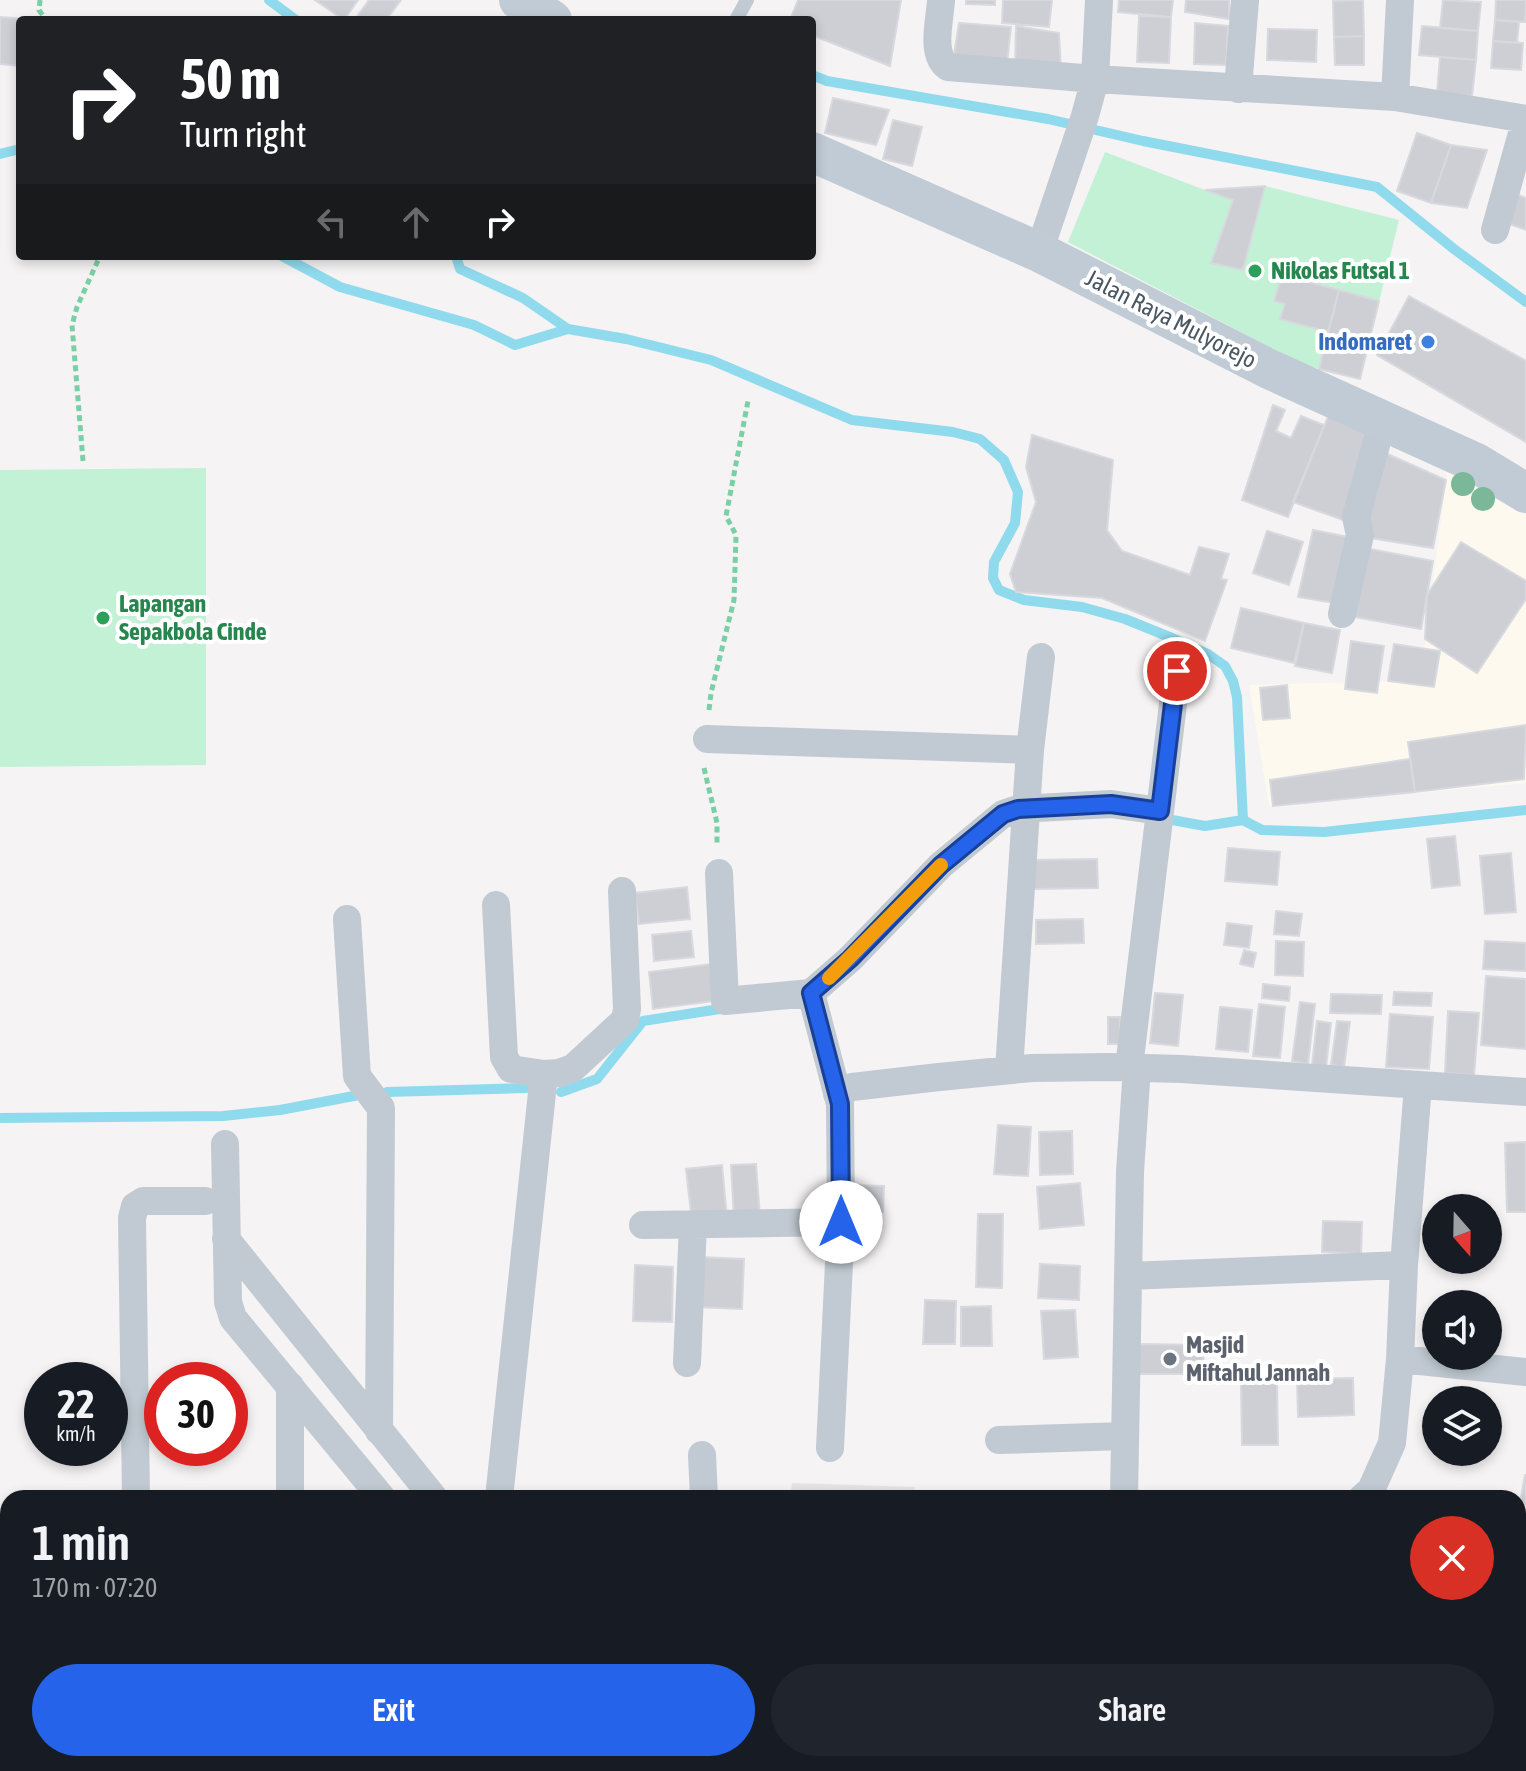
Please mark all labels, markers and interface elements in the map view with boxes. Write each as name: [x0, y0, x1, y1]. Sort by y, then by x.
text: 50 m: [180, 47, 281, 111]
icon: right: [48, 48, 152, 152]
text: Turn right: [180, 113, 307, 155]
icon: left: [310, 200, 354, 244]
icon: ahead: [394, 200, 438, 244]
icon: right: [478, 200, 522, 244]
place label: Nikolas Futsal 1: [1271, 257, 1410, 284]
marker: Nikolas Futsal 1: [1246, 262, 1264, 280]
street label: Jalan Raya Mulyorejo: [1081, 264, 1261, 373]
place label: Indomaret: [1318, 328, 1412, 355]
marker: Indomaret: [1419, 333, 1437, 351]
place label: Lapangan Sepakbola Cinde: [119, 590, 267, 645]
marker: Lapangan Sepakbola Cinde: [94, 609, 112, 627]
pin: [1143, 637, 1211, 705]
icon: arrive: [1155, 649, 1199, 693]
position arrow: [799, 1180, 883, 1264]
north arrow: [1422, 1194, 1502, 1274]
map controls: [1422, 1194, 1502, 1466]
button: sound: [1422, 1290, 1502, 1370]
place label: Masjid Miftahul Jannah: [1186, 1331, 1330, 1386]
marker: Masjid Miftahul Jannah: [1161, 1350, 1179, 1368]
speed limit sign: 30: [144, 1362, 248, 1466]
text: 22: [57, 1381, 95, 1426]
button: layers: [1422, 1386, 1502, 1466]
text: km/h: [56, 1422, 96, 1445]
text: 1 min: [32, 1515, 130, 1570]
button: close: [1410, 1516, 1494, 1600]
text: 170 m · 07:20: [32, 1573, 157, 1603]
button: Exit: [32, 1664, 755, 1756]
button: Share: [771, 1664, 1494, 1756]

